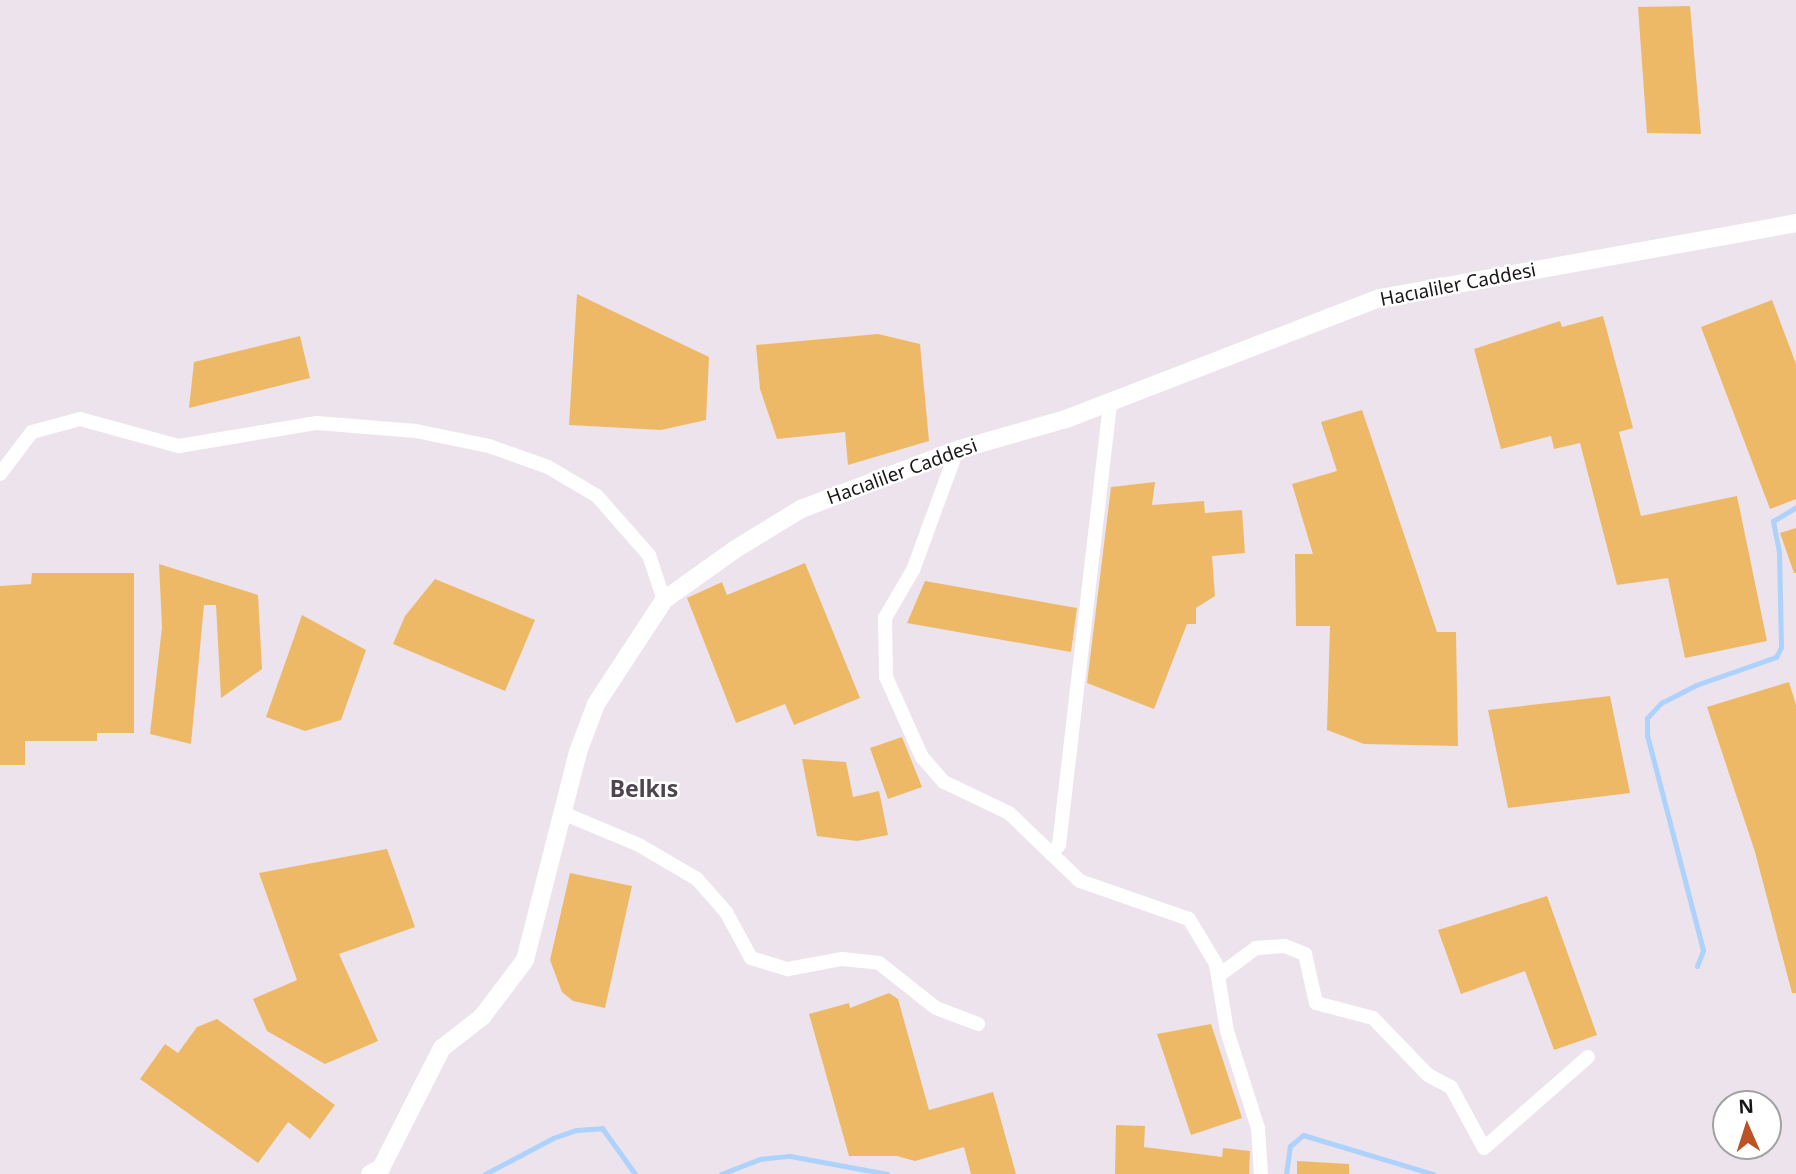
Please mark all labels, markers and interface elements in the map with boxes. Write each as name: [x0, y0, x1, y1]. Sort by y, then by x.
street label: Hacıaliler Caddesi: [1378, 259, 1538, 311]
street label: Hacıaliler Caddesi: [824, 434, 980, 510]
district label: Belkıs: [610, 774, 678, 802]
north arrow: [1712, 1090, 1782, 1160]
text: N: [1738, 1093, 1754, 1119]

